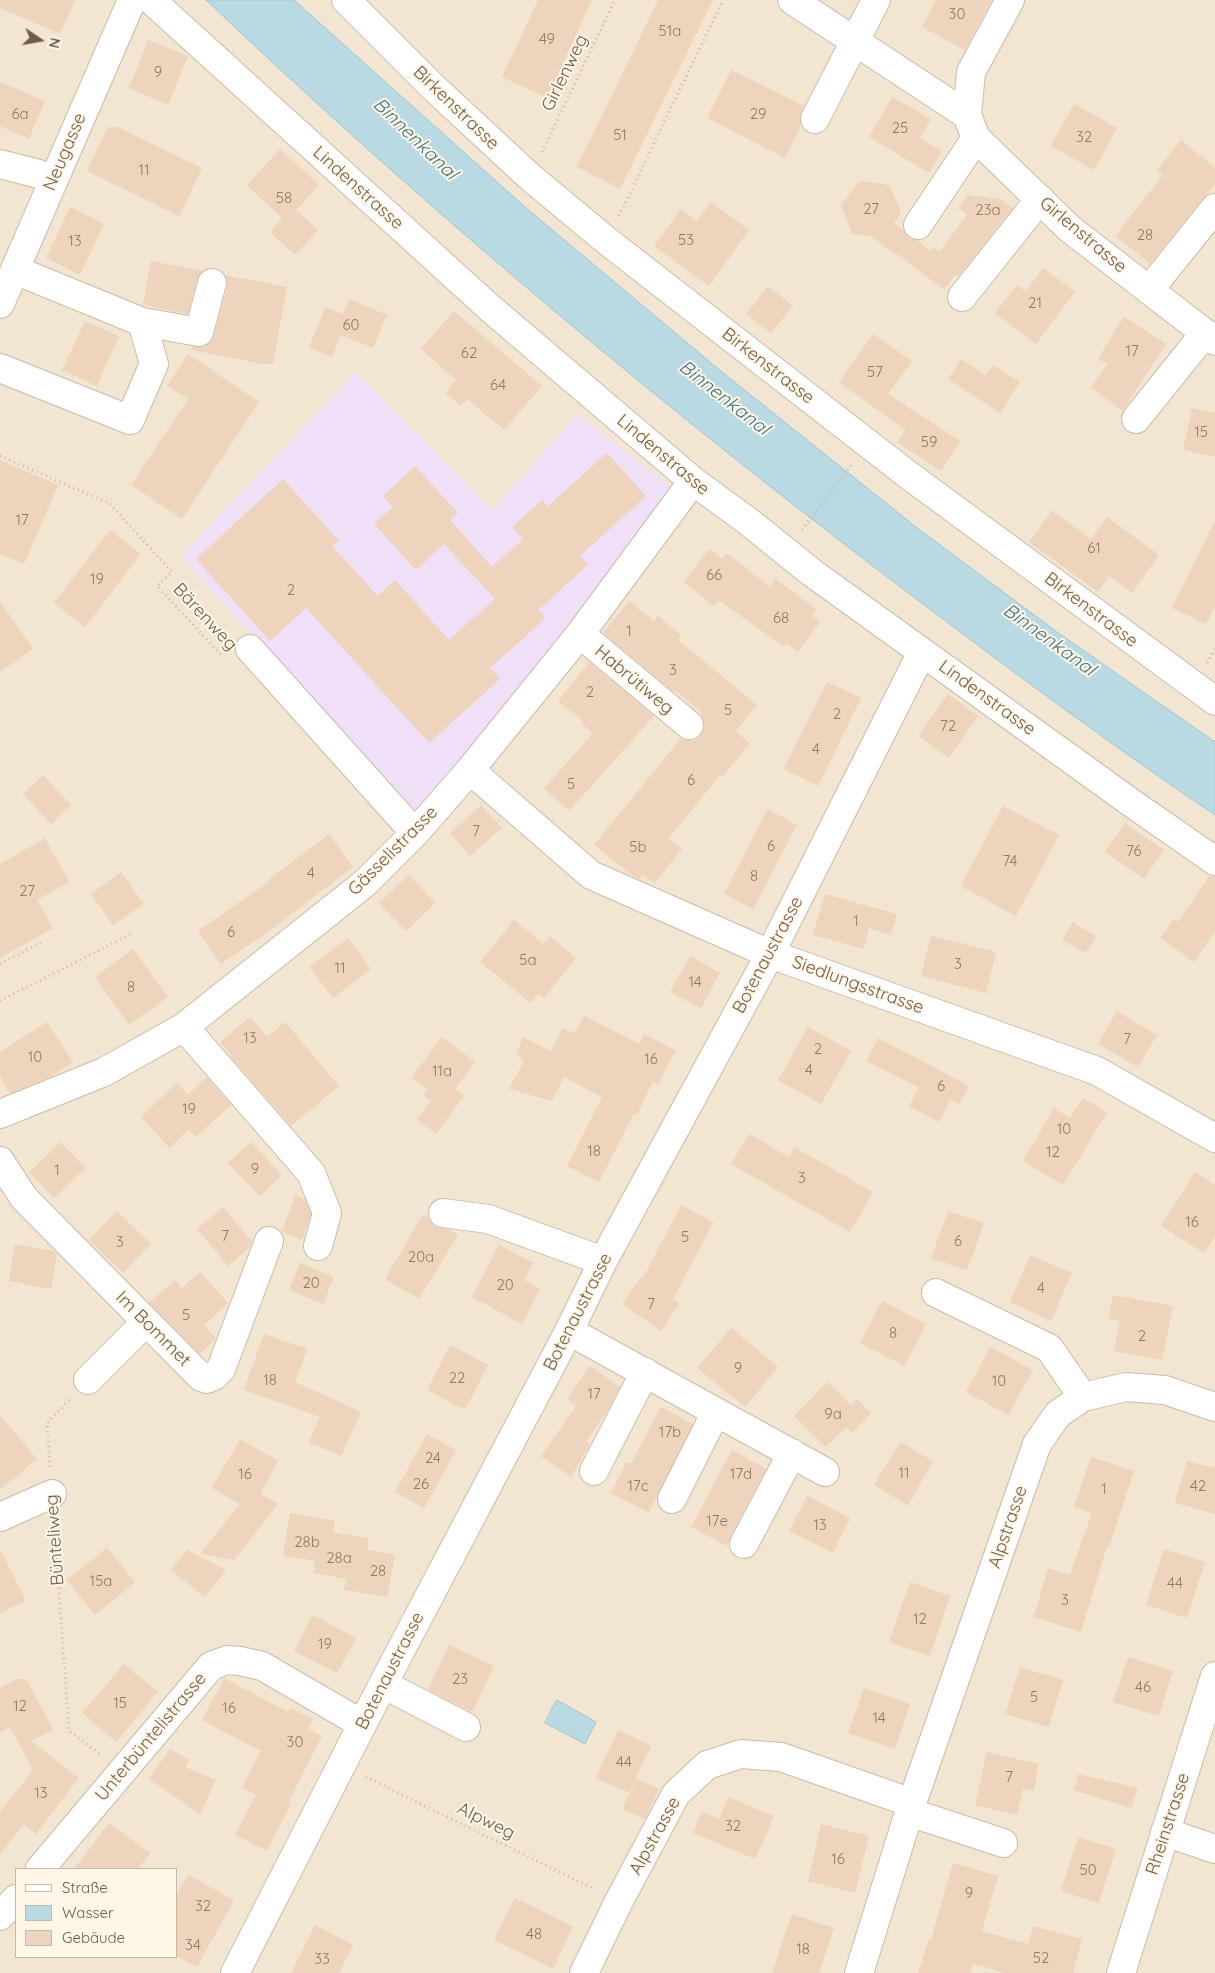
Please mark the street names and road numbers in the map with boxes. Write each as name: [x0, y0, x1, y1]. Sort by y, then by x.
street label: Girlenweg: [537, 31, 593, 115]
street label: Birkenstrasse: [408, 61, 504, 155]
street label: Neugasse: [39, 110, 91, 194]
street label: Lindenstrasse: [308, 142, 408, 234]
street label: Girlenstrasse: [1035, 192, 1131, 278]
street label: Birkenstrasse: [717, 323, 819, 409]
street label: Lindenstrasse: [612, 410, 714, 500]
street label: Birkenstrasse: [1040, 568, 1142, 652]
street label: Bärenweg: [168, 579, 242, 655]
street label: Habrütiweg: [590, 641, 678, 719]
street label: Lindenstrasse: [934, 656, 1040, 740]
street label: Gässelistrasse: [344, 802, 442, 900]
street label: Botenaustrasse: [728, 893, 808, 1017]
street label: Siedlungsstrasse: [789, 951, 927, 1019]
street label: Botenaustrasse: [539, 1249, 617, 1375]
street label: Im Bommet: [111, 1287, 195, 1371]
street label: Alpstrasse: [984, 1483, 1032, 1571]
street label: Bünteliweg: [41, 1494, 69, 1586]
street label: Botenaustrasse: [351, 1608, 429, 1734]
street label: Unterbüntelistrasse: [91, 1668, 211, 1806]
street label: Rheinstrasse: [1141, 1770, 1195, 1878]
street label: Alpstrasse: [625, 1793, 685, 1879]
street label: Alpweg: [454, 1798, 518, 1844]

